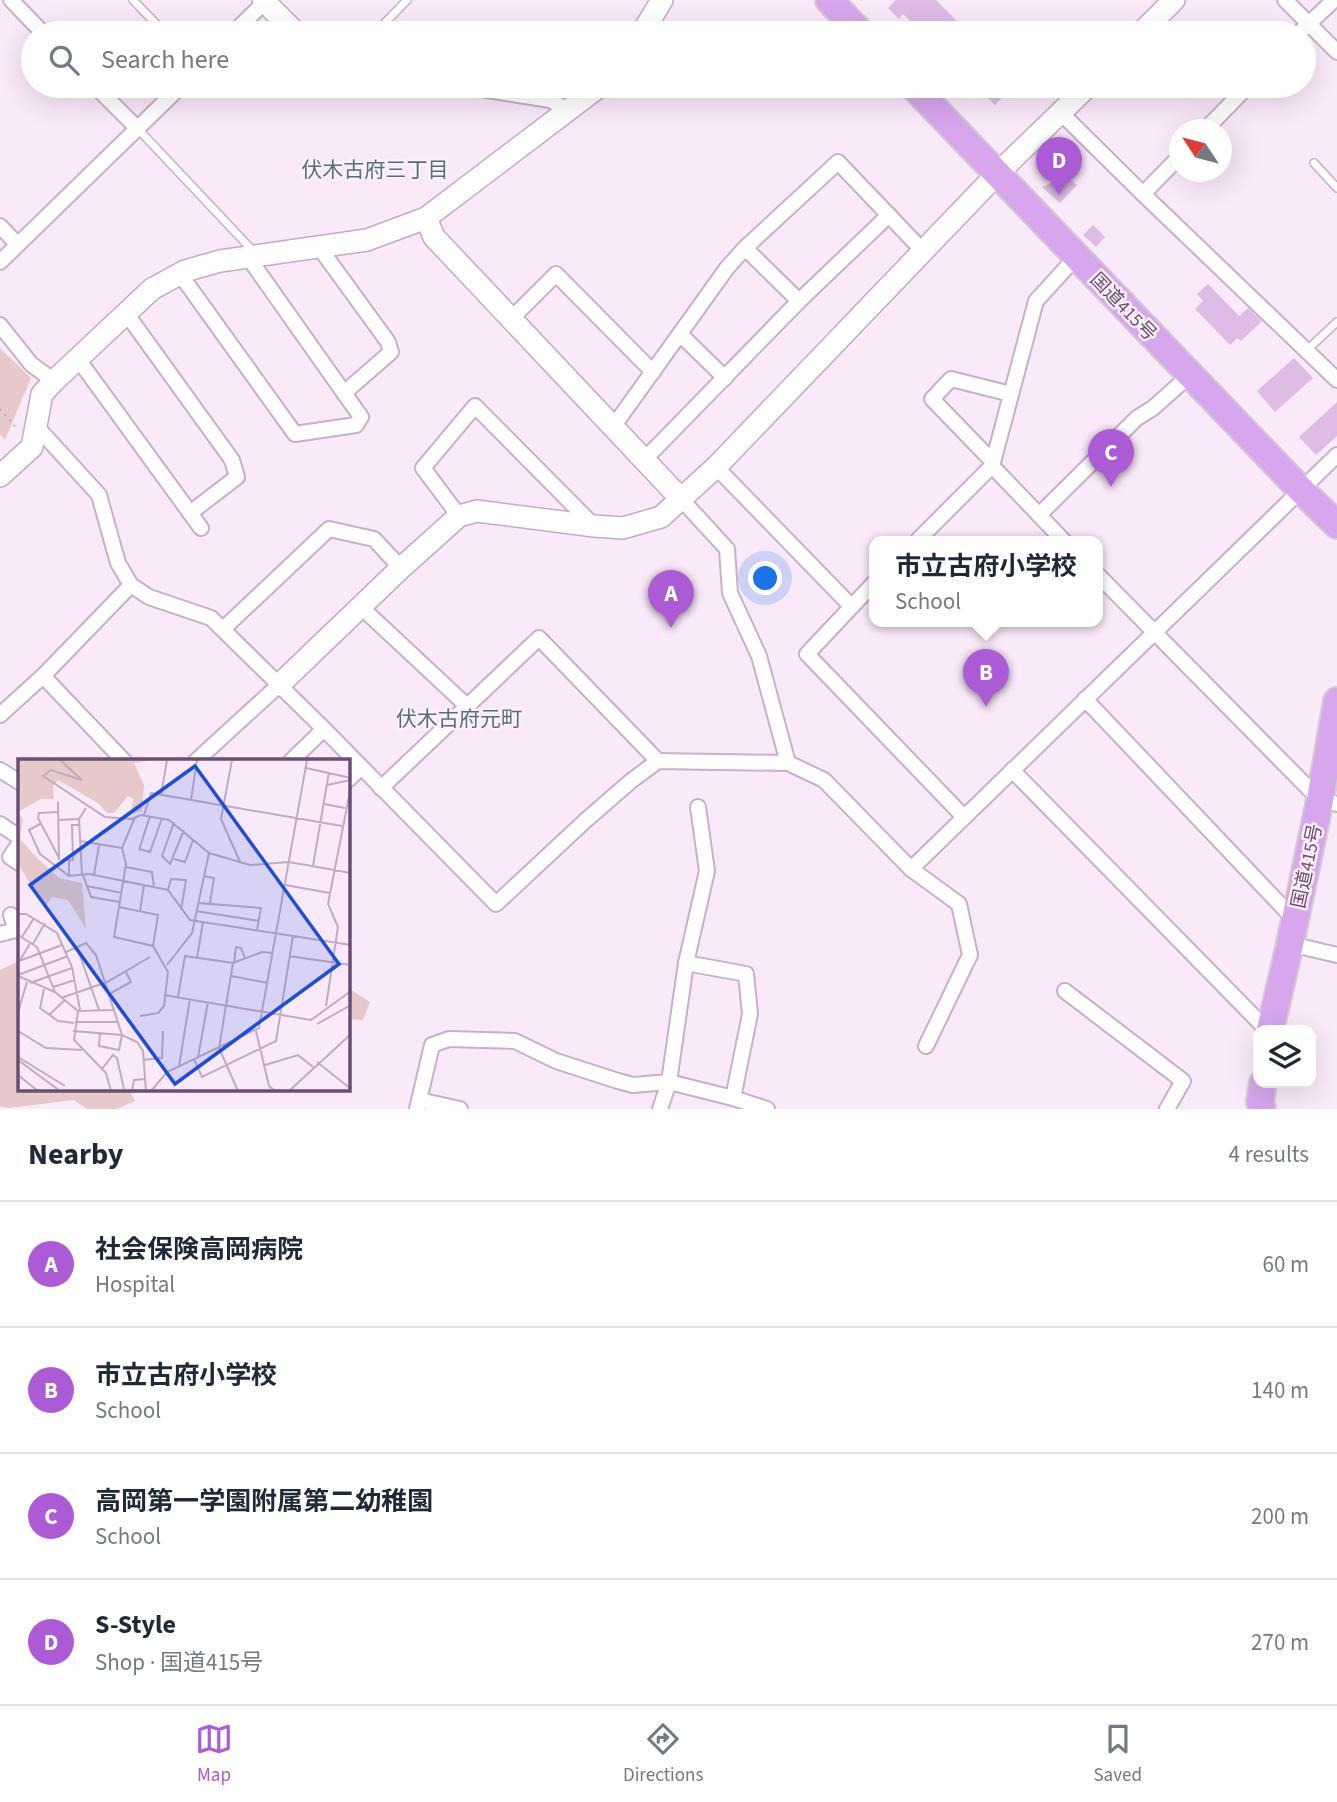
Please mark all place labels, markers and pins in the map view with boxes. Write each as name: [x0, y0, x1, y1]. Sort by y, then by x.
pin: D: [1036, 137, 1082, 195]
pin: C: [1088, 429, 1134, 487]
pin: A: [648, 570, 694, 628]
pin: B: [963, 649, 1009, 707]

